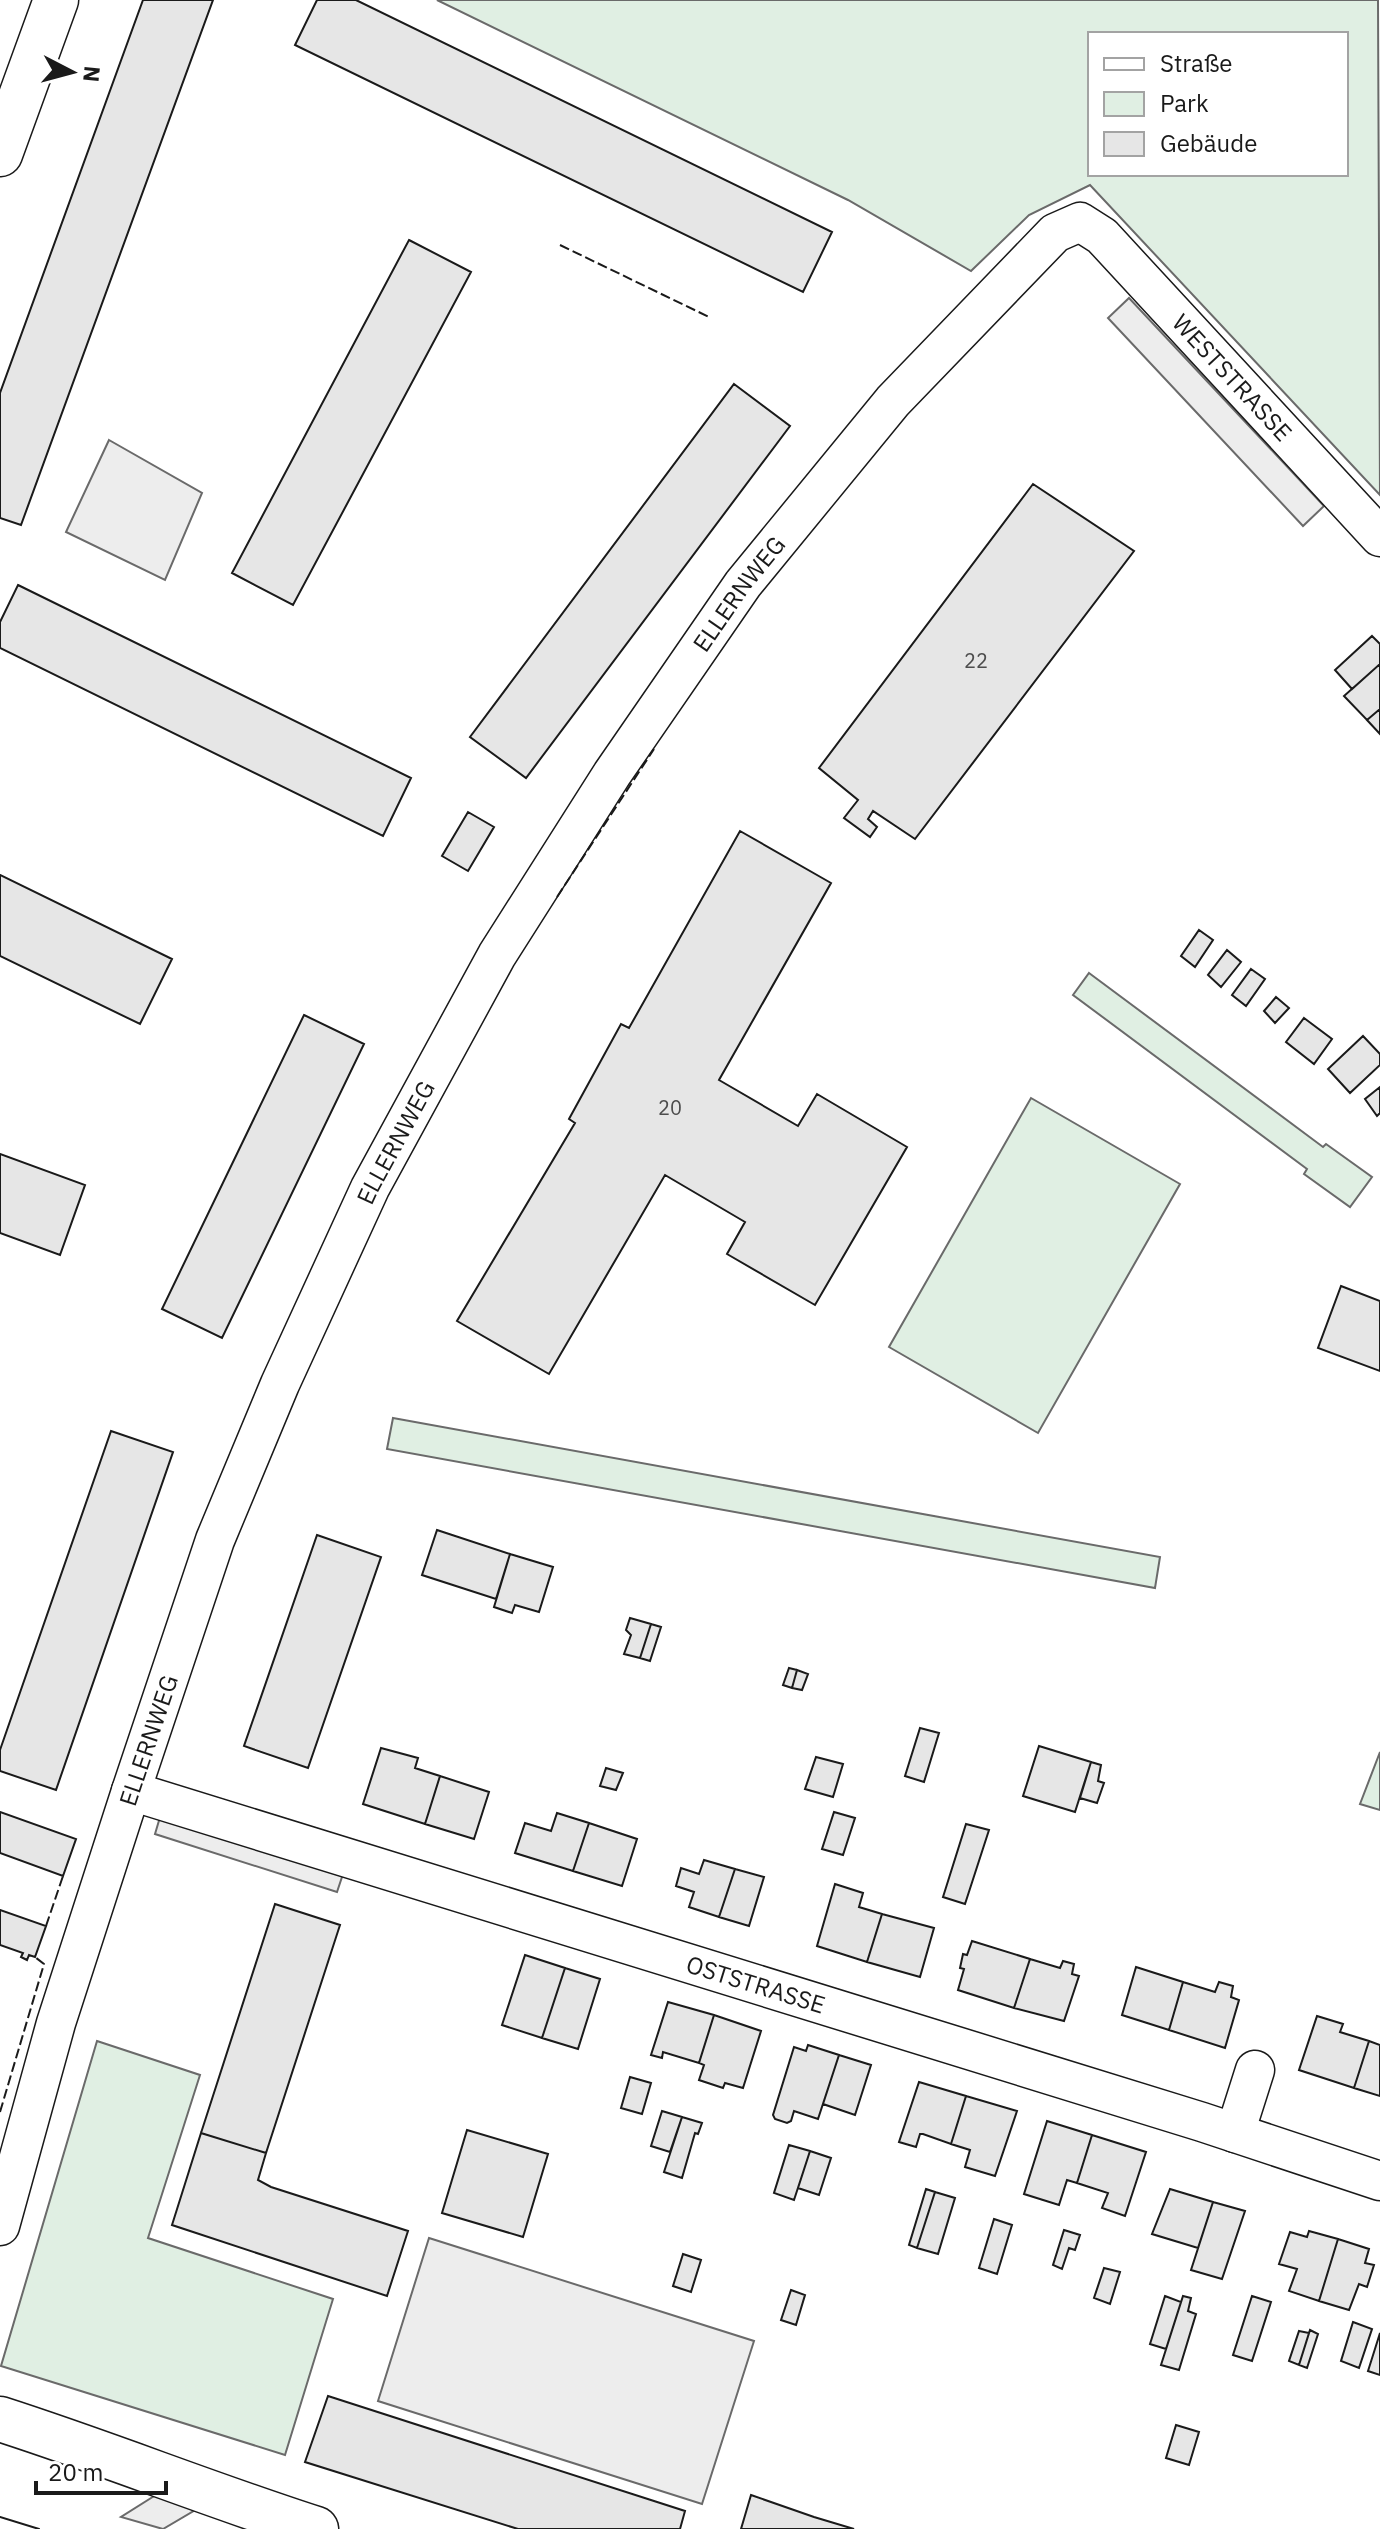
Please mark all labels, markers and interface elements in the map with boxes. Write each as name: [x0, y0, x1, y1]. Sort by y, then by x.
north arrow: [32, 32, 112, 112]
legend: [1088, 32, 1348, 176]
text: Straße: [1160, 47, 1232, 79]
text: N: [77, 65, 108, 84]
text: Park: [1160, 87, 1209, 119]
text: Gebäude: [1160, 127, 1257, 159]
street label: WESTSTRASSE: [1166, 307, 1299, 448]
street label: ELLERNWEG: [685, 529, 792, 658]
house number: 22: [964, 647, 988, 674]
street label: ELLERNWEG: [349, 1075, 442, 1209]
house number: 20: [658, 1094, 682, 1121]
street label: ELLERNWEG: [111, 1670, 185, 1810]
street label: OSTSTRASSE: [682, 1948, 829, 2021]
scale bar: [36, 2445, 166, 2495]
text: 20 m: [48, 2456, 103, 2488]

